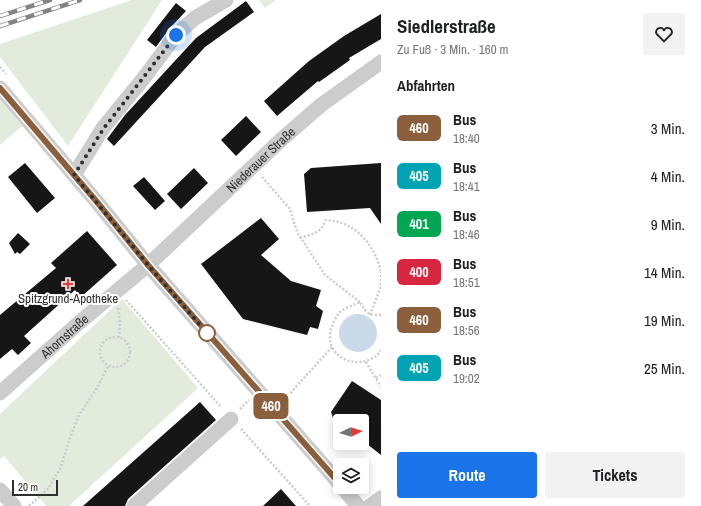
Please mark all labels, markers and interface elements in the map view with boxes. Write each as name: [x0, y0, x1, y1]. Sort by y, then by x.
text: Siedlerstraße: [397, 13, 496, 39]
button: heart: [643, 13, 685, 55]
your location: [166, 25, 186, 45]
text: Zu Fuß · 3 Min. · 160 m: [397, 41, 508, 58]
text: Abfahrten: [397, 75, 455, 96]
text: Bus: [453, 109, 476, 130]
text: 3 Min.: [651, 118, 685, 139]
text: 460: [409, 119, 429, 137]
street label: Niederauer Straße: [223, 123, 299, 196]
text: 18:40: [453, 130, 480, 147]
text: Bus: [453, 157, 476, 178]
text: 4 Min.: [651, 166, 685, 187]
text: 405: [409, 167, 429, 185]
text: 18:41: [453, 178, 480, 195]
text: Bus: [453, 205, 476, 226]
text: 9 Min.: [651, 214, 685, 235]
text: 401: [409, 215, 429, 233]
text: 18:46: [453, 226, 480, 243]
text: Bus: [453, 253, 476, 274]
text: 14 Min.: [644, 262, 685, 283]
text: 400: [409, 263, 429, 281]
text: 18:51: [453, 274, 480, 291]
marker: Spitzgrund-Apotheke: [63, 279, 73, 289]
place label: Spitzgrund-Apotheke: [18, 290, 118, 307]
text: Bus: [453, 301, 476, 322]
street label: Ahornstraße: [36, 310, 92, 363]
text: 19 Min.: [644, 310, 685, 331]
text: 460: [409, 311, 429, 329]
text: 18:56: [453, 322, 480, 339]
unlabelled marker: [198, 324, 216, 342]
text: Bus: [453, 349, 476, 370]
text: 25 Min.: [644, 358, 685, 379]
text: 405: [409, 359, 429, 377]
text: 19:02: [453, 370, 480, 387]
line badge: 460: [248, 393, 294, 419]
text: 460: [261, 397, 281, 415]
north arrow: [333, 414, 369, 450]
map controls: [333, 414, 369, 494]
button: Route: [397, 452, 537, 498]
button: Tickets: [545, 452, 685, 498]
button: layers: [333, 458, 369, 494]
scale bar: [12, 478, 58, 497]
text: 20 m: [18, 480, 38, 494]

